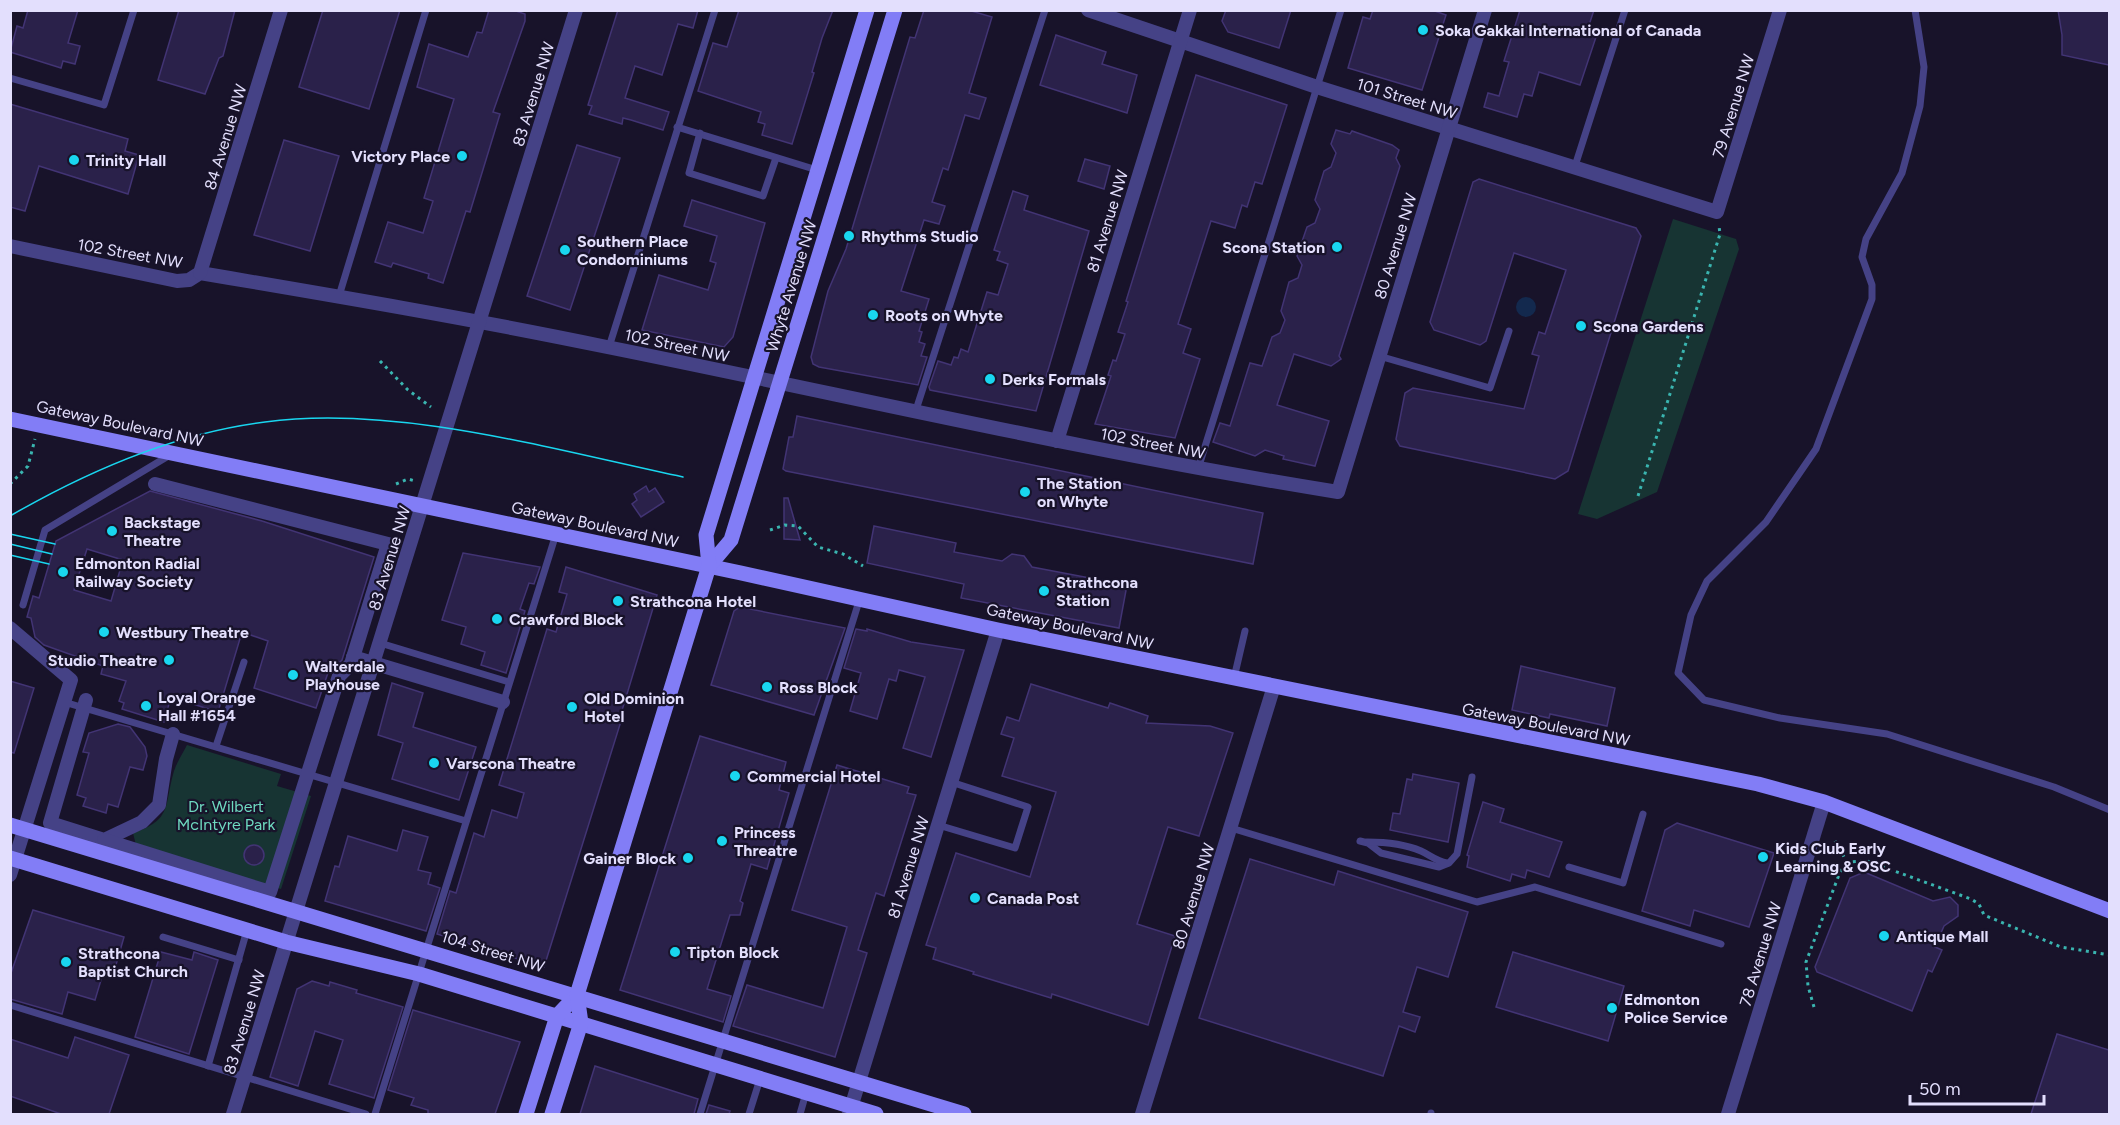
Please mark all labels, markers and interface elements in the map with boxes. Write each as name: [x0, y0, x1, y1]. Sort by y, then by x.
place label: Soka Gakkai International of Canada: [1435, 21, 1701, 40]
marker: Soka Gakkai International of Canada: [1416, 23, 1430, 37]
street label: 83 Avenue NW: [509, 39, 559, 149]
street label: 79 Avenue NW: [1709, 51, 1758, 160]
street label: 101 Street NW: [1354, 74, 1460, 123]
street label: 84 Avenue NW: [200, 81, 251, 192]
place label: Victory Place: [351, 147, 450, 166]
marker: Victory Place: [455, 149, 469, 163]
place label: Trinity Hall: [86, 151, 166, 170]
marker: Trinity Hall: [67, 153, 81, 167]
street label: 81 Avenue NW: [1083, 167, 1132, 275]
street label: 80 Avenue NW: [1370, 190, 1421, 301]
street label: Whyte Avenue NW: [762, 217, 821, 354]
place label: Rhythms Studio: [861, 227, 978, 246]
marker: Rhythms Studio: [842, 229, 856, 243]
place label: Southern Place Condominiums: [577, 232, 688, 269]
street label: 102 Street NW: [76, 235, 185, 272]
place label: Scona Station: [1222, 238, 1325, 257]
marker: Scona Station: [1330, 240, 1344, 254]
marker: Southern Place Condominiums: [558, 243, 572, 257]
place label: Roots on Whyte: [885, 306, 1003, 325]
marker: Roots on Whyte: [866, 308, 880, 322]
place label: Scona Gardens: [1593, 317, 1704, 336]
marker: Scona Gardens: [1574, 319, 1588, 333]
street label: 102 Street NW: [623, 325, 731, 366]
place label: Derks Formals: [1002, 370, 1107, 389]
marker: Derks Formals: [983, 372, 997, 386]
street label: Gateway Boulevard NW: [35, 396, 206, 451]
street label: 102 Street NW: [1099, 424, 1207, 463]
place label: The Station on Whyte: [1037, 474, 1122, 511]
marker: The Station on Whyte: [1018, 485, 1032, 499]
street label: Gateway Boulevard NW: [510, 497, 681, 552]
street label: 83 Avenue NW: [365, 503, 415, 613]
place label: Backstage Theatre: [124, 513, 201, 550]
marker: Backstage Theatre: [105, 524, 119, 538]
place label: Edmonton Radial Railway Society: [75, 554, 200, 591]
marker: Edmonton Radial Railway Society: [56, 565, 70, 579]
place label: Strathcona Station: [1056, 573, 1138, 610]
marker: Strathcona Station: [1037, 584, 1051, 598]
place label: Strathcona Hotel: [630, 592, 756, 611]
marker: Strathcona Hotel: [611, 594, 625, 608]
street label: Gateway Boulevard NW: [985, 599, 1156, 654]
place label: Crawford Block: [509, 610, 624, 629]
marker: Crawford Block: [490, 612, 504, 626]
place label: Westbury Theatre: [116, 623, 249, 642]
marker: Westbury Theatre: [97, 625, 111, 639]
place label: Studio Theatre: [48, 651, 157, 670]
marker: Studio Theatre: [162, 653, 176, 667]
place label: Walterdale Playhouse: [305, 657, 385, 694]
marker: Walterdale Playhouse: [286, 668, 300, 682]
place label: Ross Block: [779, 678, 858, 697]
marker: Ross Block: [760, 680, 774, 694]
place label: Loyal Orange Hall #1654: [158, 688, 256, 725]
place label: Old Dominion Hotel: [584, 689, 684, 726]
marker: Loyal Orange Hall #1654: [139, 699, 153, 713]
street label: Gateway Boulevard NW: [1460, 699, 1632, 750]
marker: Old Dominion Hotel: [565, 700, 579, 714]
place label: Varscona Theatre: [446, 754, 576, 773]
marker: Varscona Theatre: [427, 756, 441, 770]
place label: Commercial Hotel: [747, 767, 880, 786]
marker: Commercial Hotel: [728, 769, 742, 783]
park label: Dr. Wilbert McIntyre Park: [177, 797, 275, 834]
street label: 81 Avenue NW: [884, 813, 933, 921]
place label: Princess Threatre: [734, 823, 797, 860]
marker: Princess Threatre: [715, 834, 729, 848]
place label: Kids Club Early Learning & OSC: [1775, 839, 1891, 876]
street label: 80 Avenue NW: [1168, 840, 1219, 951]
place label: Gainer Block: [583, 849, 676, 868]
marker: Kids Club Early Learning & OSC: [1756, 850, 1770, 864]
marker: Gainer Block: [681, 851, 695, 865]
place label: Canada Post: [987, 889, 1079, 908]
marker: Canada Post: [968, 891, 982, 905]
street label: 78 Avenue NW: [1736, 899, 1786, 1009]
street label: 104 Street NW: [439, 927, 548, 976]
place label: Antique Mall: [1896, 927, 1989, 946]
marker: Antique Mall: [1877, 929, 1891, 943]
place label: Tipton Block: [687, 943, 779, 962]
place label: Strathcona Baptist Church: [78, 944, 188, 981]
marker: Tipton Block: [668, 945, 682, 959]
marker: Strathcona Baptist Church: [59, 955, 73, 969]
street label: 83 Avenue NW: [220, 967, 270, 1077]
place label: Edmonton Police Service: [1624, 990, 1728, 1027]
marker: Edmonton Police Service: [1605, 1001, 1619, 1015]
scale bar: [1910, 1068, 2044, 1106]
text: 50 m: [1919, 1078, 1961, 1100]

